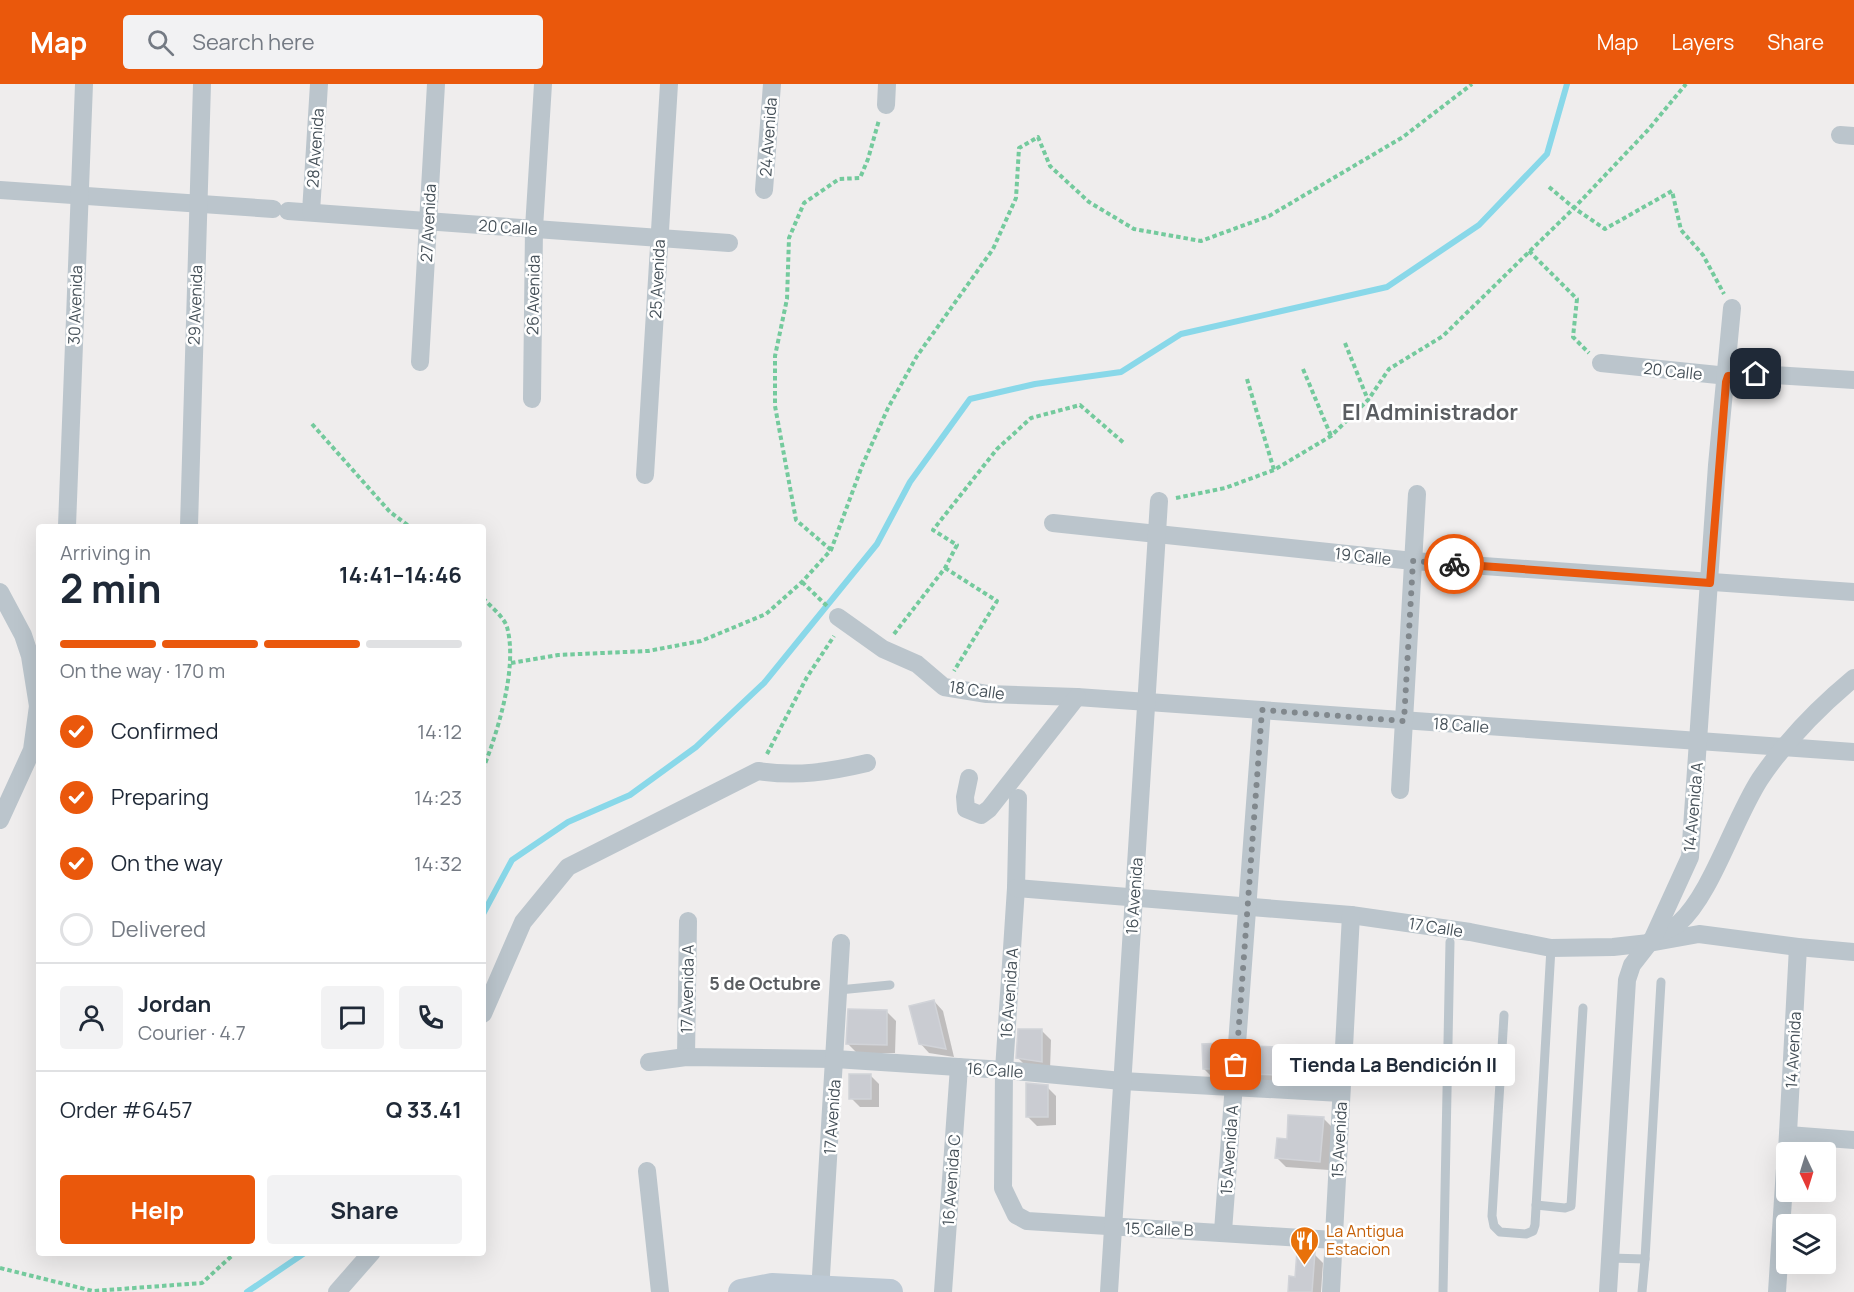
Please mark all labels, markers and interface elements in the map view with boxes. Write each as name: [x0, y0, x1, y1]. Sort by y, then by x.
search box: [123, 15, 543, 69]
text: Map: [30, 23, 87, 61]
icon: search: [144, 26, 177, 59]
text: Search here: [192, 27, 315, 57]
text: Map: [1597, 28, 1638, 56]
text: Layers: [1671, 28, 1734, 56]
text: Share: [1767, 28, 1824, 56]
street label: 24 Avenida: [754, 97, 782, 177]
street label: 28 Avenida: [301, 108, 329, 188]
street label: 27 Avenida: [415, 183, 441, 263]
street label: 20 Calle: [478, 214, 538, 240]
street label: 25 Avenida: [644, 239, 670, 319]
street label: 26 Avenida: [521, 255, 545, 335]
street label: 29 Avenida: [183, 264, 207, 346]
street label: 30 Avenida: [63, 265, 87, 345]
pin: [1730, 348, 1781, 399]
street label: 20 Calle: [1642, 357, 1704, 385]
icon: home: [1739, 357, 1772, 390]
district label: El Administrador: [1342, 397, 1518, 427]
courier: [1424, 534, 1484, 594]
text: Arriving in: [60, 539, 151, 566]
street label: 19 Calle: [1334, 542, 1392, 570]
icon: bike: [1438, 548, 1471, 581]
text: 14:41–14:46: [339, 560, 462, 590]
text: 2 min: [60, 561, 161, 615]
text: On the way · 170 m: [60, 657, 225, 684]
street label: 18 Calle: [948, 675, 1006, 705]
street label: 18 Calle: [1432, 712, 1490, 738]
icon: check: [60, 715, 93, 748]
text: Confirmed: [111, 716, 219, 746]
text: 14:12: [417, 718, 462, 745]
street label: 14 Avenida A: [1678, 761, 1708, 853]
icon: check: [60, 781, 93, 814]
text: Preparing: [111, 782, 209, 812]
text: 14:23: [414, 784, 462, 811]
icon: check: [60, 847, 93, 880]
text: On the way: [111, 848, 223, 878]
text: 14:32: [414, 850, 462, 877]
street label: 16 Avenida: [1120, 857, 1148, 935]
street label: 17 Calle: [1407, 912, 1465, 942]
text: Delivered: [111, 914, 206, 944]
street label: 17 Avenida A: [675, 944, 699, 1034]
street label: 16 Avenida A: [995, 947, 1023, 1039]
district label: 5 de Octubre: [709, 971, 821, 995]
button: person: [60, 986, 123, 1049]
button: chat: [321, 986, 384, 1049]
button: phone: [399, 986, 462, 1049]
text: Jordan: [138, 989, 211, 1019]
street label: 14 Avenida: [1780, 1011, 1806, 1089]
text: Courier · 4.7: [138, 1019, 246, 1046]
pin: [1210, 1039, 1261, 1090]
callout: Tienda La Bendición II: [1272, 1044, 1515, 1086]
icon: bag: [1219, 1048, 1252, 1081]
text: Tienda La Bendición II: [1290, 1051, 1497, 1078]
street label: 16 Calle: [966, 1057, 1024, 1083]
street label: 17 Avenida: [818, 1079, 846, 1155]
text: Order #6457: [60, 1095, 192, 1125]
text: Q 33.41: [386, 1095, 462, 1125]
street label: 15 Avenida: [1326, 1101, 1352, 1179]
street label: 15 Avenida A: [1215, 1104, 1243, 1196]
street label: 16 Avenida C: [937, 1133, 965, 1227]
north arrow: [1776, 1142, 1836, 1202]
map controls: [1776, 1142, 1836, 1274]
button: Help: [60, 1175, 255, 1244]
button: Share: [267, 1175, 462, 1244]
button: layers: [1776, 1214, 1836, 1274]
street label: 15 Calle B: [1124, 1217, 1194, 1241]
place label: La Antigua Estacion: [1326, 1220, 1404, 1260]
restaurant icon: La Antigua Estacion: [1289, 1224, 1321, 1266]

